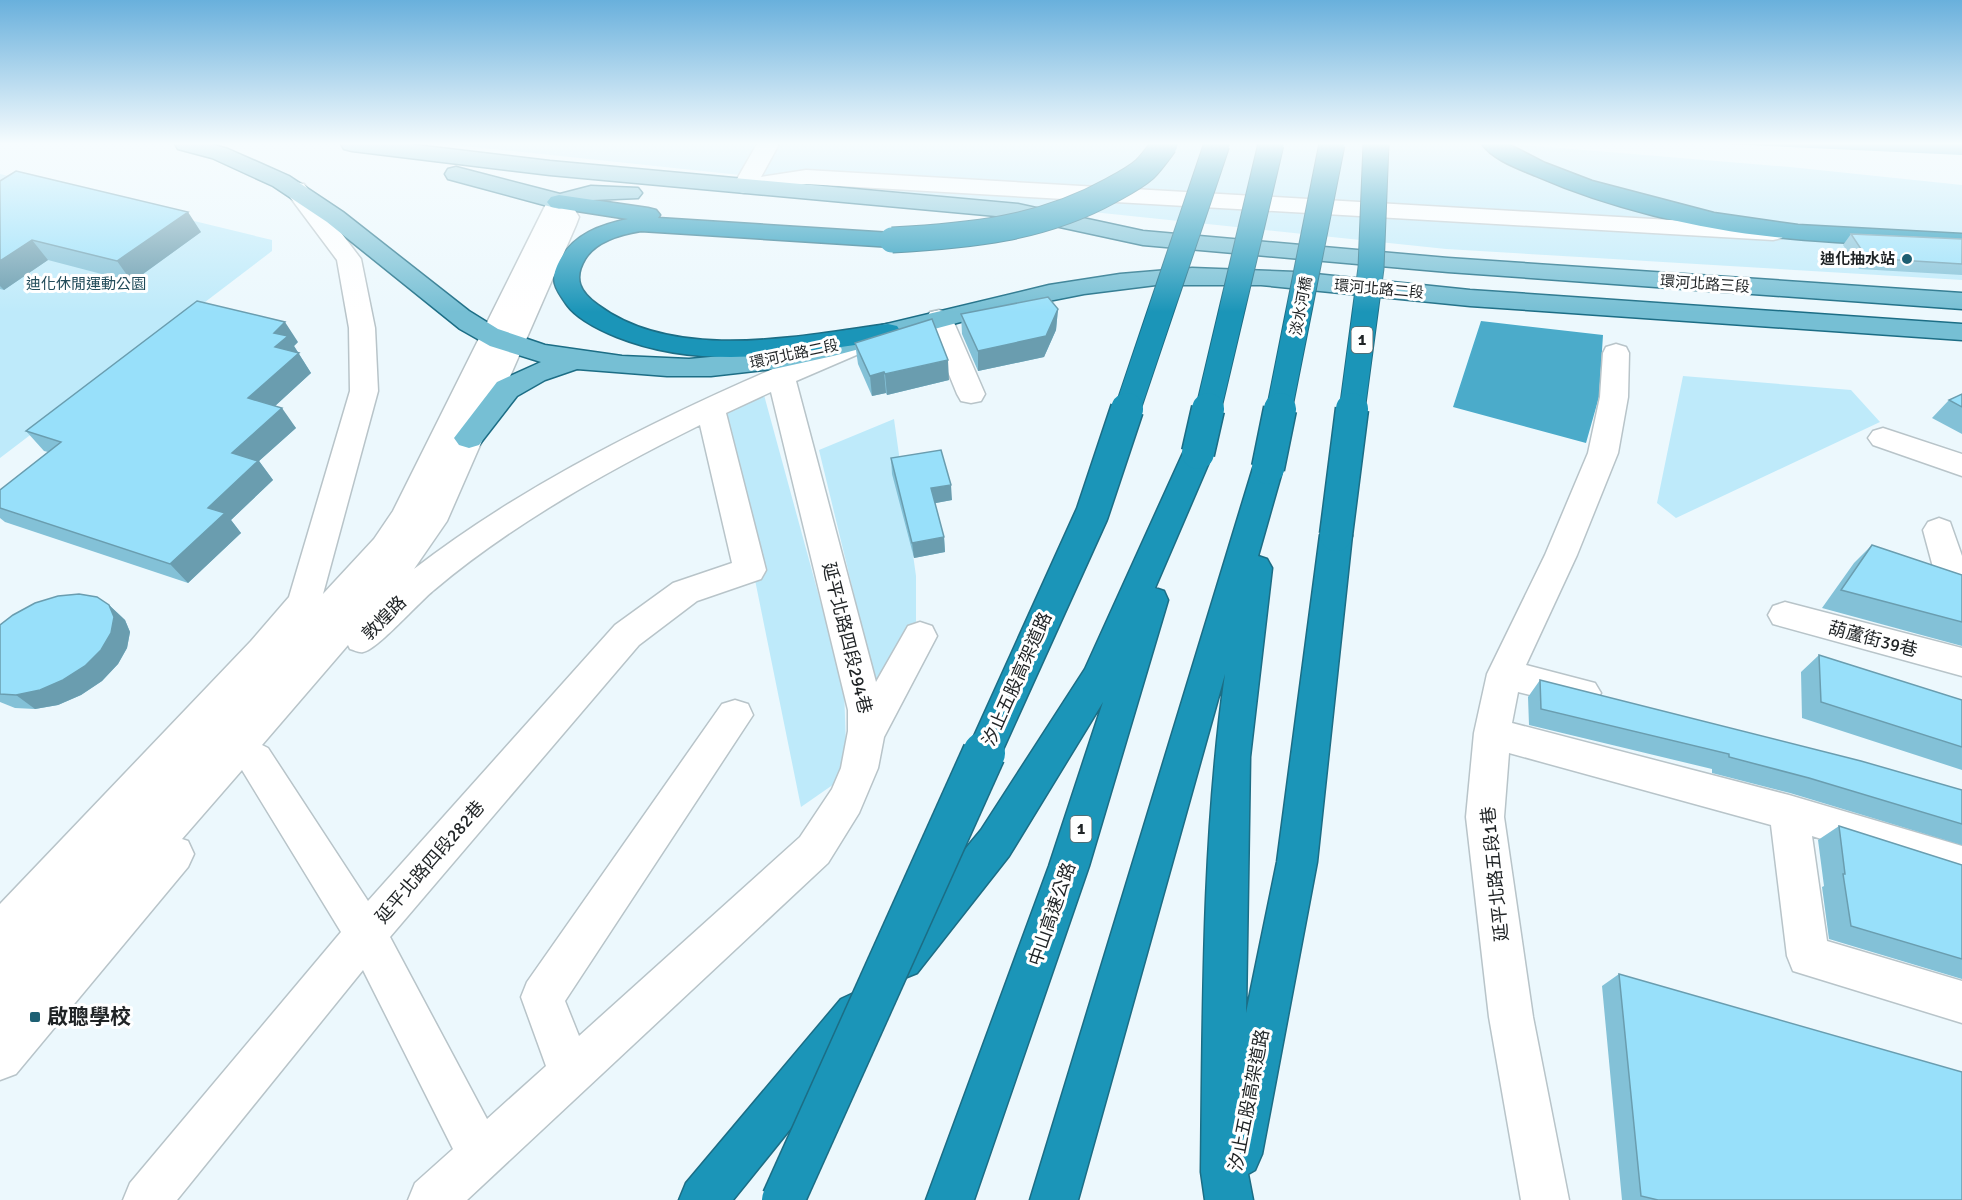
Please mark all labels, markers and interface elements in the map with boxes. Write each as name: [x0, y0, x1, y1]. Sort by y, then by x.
place label: 迪化抽水站: [1820, 250, 1895, 268]
marker: 迪化抽水站: [1900, 252, 1914, 266]
street label: 環河北路三段: [1659, 272, 1751, 296]
park label: 迪化休閒運動公園: [26, 275, 146, 293]
street label: 淡水河橋: [1286, 275, 1316, 337]
street label: 環河北路二段: [1333, 276, 1425, 302]
road number: 1: [1352, 327, 1372, 353]
street label: 環河北路二段: [748, 336, 840, 372]
street label: 延平北路四段294巷: [818, 560, 876, 716]
street label: 敦煌路: [357, 591, 411, 645]
street label: 汐止五股高架道路: [978, 609, 1056, 749]
street label: 葫蘆街39巷: [1826, 617, 1920, 661]
street label: 延平北路四段282巷: [371, 796, 489, 928]
street label: 延平北路五段1巷: [1477, 805, 1513, 943]
road number: 1: [1070, 816, 1092, 842]
street label: 中山高速公路: [1024, 859, 1080, 969]
place label: 啟聰學校: [47, 1004, 131, 1030]
marker: 啟聰學校: [28, 1010, 42, 1024]
street label: 汐止五股高架道路: [1224, 1027, 1274, 1173]

